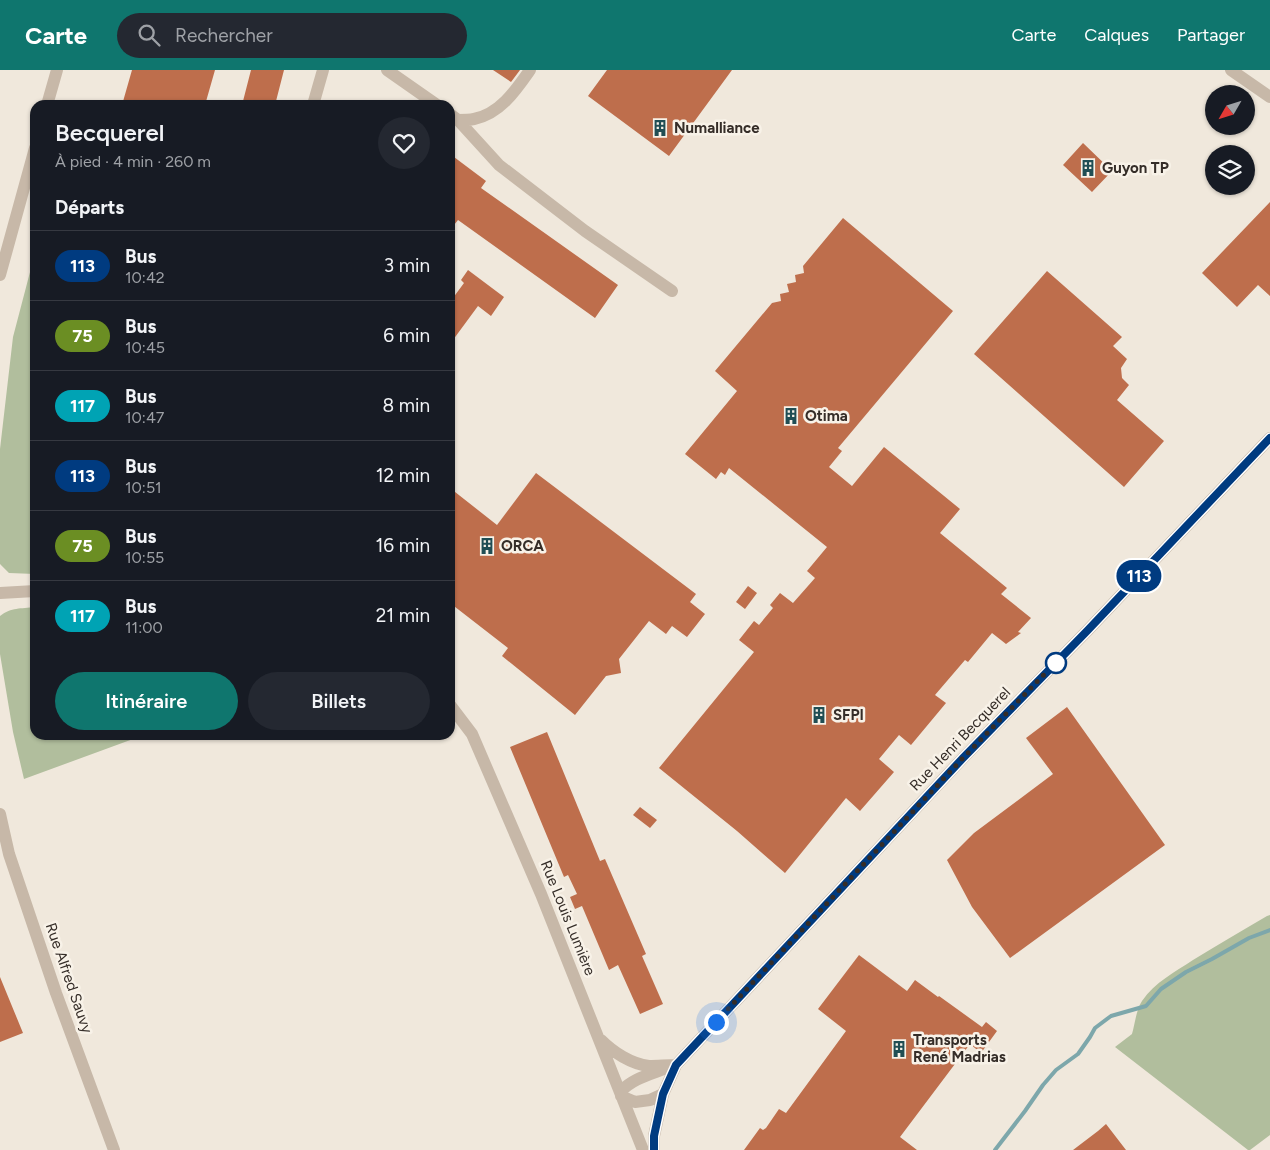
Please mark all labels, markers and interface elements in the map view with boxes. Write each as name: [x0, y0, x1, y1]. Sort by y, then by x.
search box: [117, 13, 467, 58]
text: Carte: [25, 21, 87, 50]
icon: search: [135, 21, 163, 49]
text: Rechercher: [175, 24, 273, 47]
text: Carte: [1011, 24, 1056, 46]
text: Calques: [1084, 24, 1149, 46]
text: Partager: [1177, 24, 1245, 46]
north arrow: [1205, 85, 1255, 135]
map controls: [1205, 85, 1255, 195]
button: heart: [378, 117, 430, 169]
text: Becquerel: [55, 118, 164, 147]
building icon: Numalliance: [650, 118, 670, 138]
place label: Numalliance: [674, 119, 760, 137]
button: layers: [1205, 145, 1255, 195]
text: À pied · 4 min · 260 m: [55, 152, 211, 171]
building icon: Guyon TP: [1078, 158, 1098, 178]
place label: Guyon TP: [1102, 159, 1169, 177]
text: Départs: [55, 196, 124, 219]
text: Bus: [125, 245, 156, 268]
text: 3 min: [384, 254, 430, 277]
text: 113: [70, 255, 95, 277]
text: 10:42: [125, 268, 165, 287]
text: Bus: [125, 315, 156, 338]
text: 6 min: [383, 324, 430, 347]
text: 75: [72, 325, 93, 347]
text: 10:45: [125, 338, 165, 357]
text: Bus: [125, 385, 156, 408]
text: 8 min: [382, 394, 430, 417]
text: 117: [70, 395, 95, 417]
building icon: Otima: [781, 406, 801, 426]
place label: Otima: [805, 407, 848, 425]
text: 10:47: [125, 408, 164, 427]
text: Bus: [125, 455, 156, 478]
text: 12 min: [376, 464, 430, 487]
text: 113: [70, 465, 95, 487]
text: 10:51: [125, 478, 162, 497]
text: Bus: [125, 525, 156, 548]
text: 16 min: [376, 534, 430, 557]
text: 75: [72, 535, 93, 557]
building icon: ORCA: [477, 536, 497, 556]
place label: ORCA: [501, 537, 544, 555]
text: 10:55: [125, 548, 164, 567]
line badge: 113: [1110, 560, 1168, 592]
text: 113: [1126, 565, 1152, 587]
text: Bus: [125, 595, 156, 618]
text: 21 min: [376, 604, 430, 627]
text: 117: [70, 605, 95, 627]
text: 11:00: [125, 618, 163, 637]
unlabelled marker: [1045, 652, 1067, 674]
button: Itinéraire: [55, 672, 238, 730]
button: Billets: [248, 672, 430, 730]
street label: Rue Henri Becquerel: [906, 683, 1014, 795]
building icon: SFPI: [809, 705, 829, 725]
place label: SFPI: [833, 706, 864, 724]
street label: Rue Louis Lumière: [537, 858, 599, 978]
street label: Rue Alfred Sauvy: [42, 921, 96, 1036]
your location: [704, 1010, 729, 1035]
place label: Transports René Madrias: [913, 1031, 1006, 1066]
building icon: Transports René Madrias: [889, 1039, 909, 1059]

